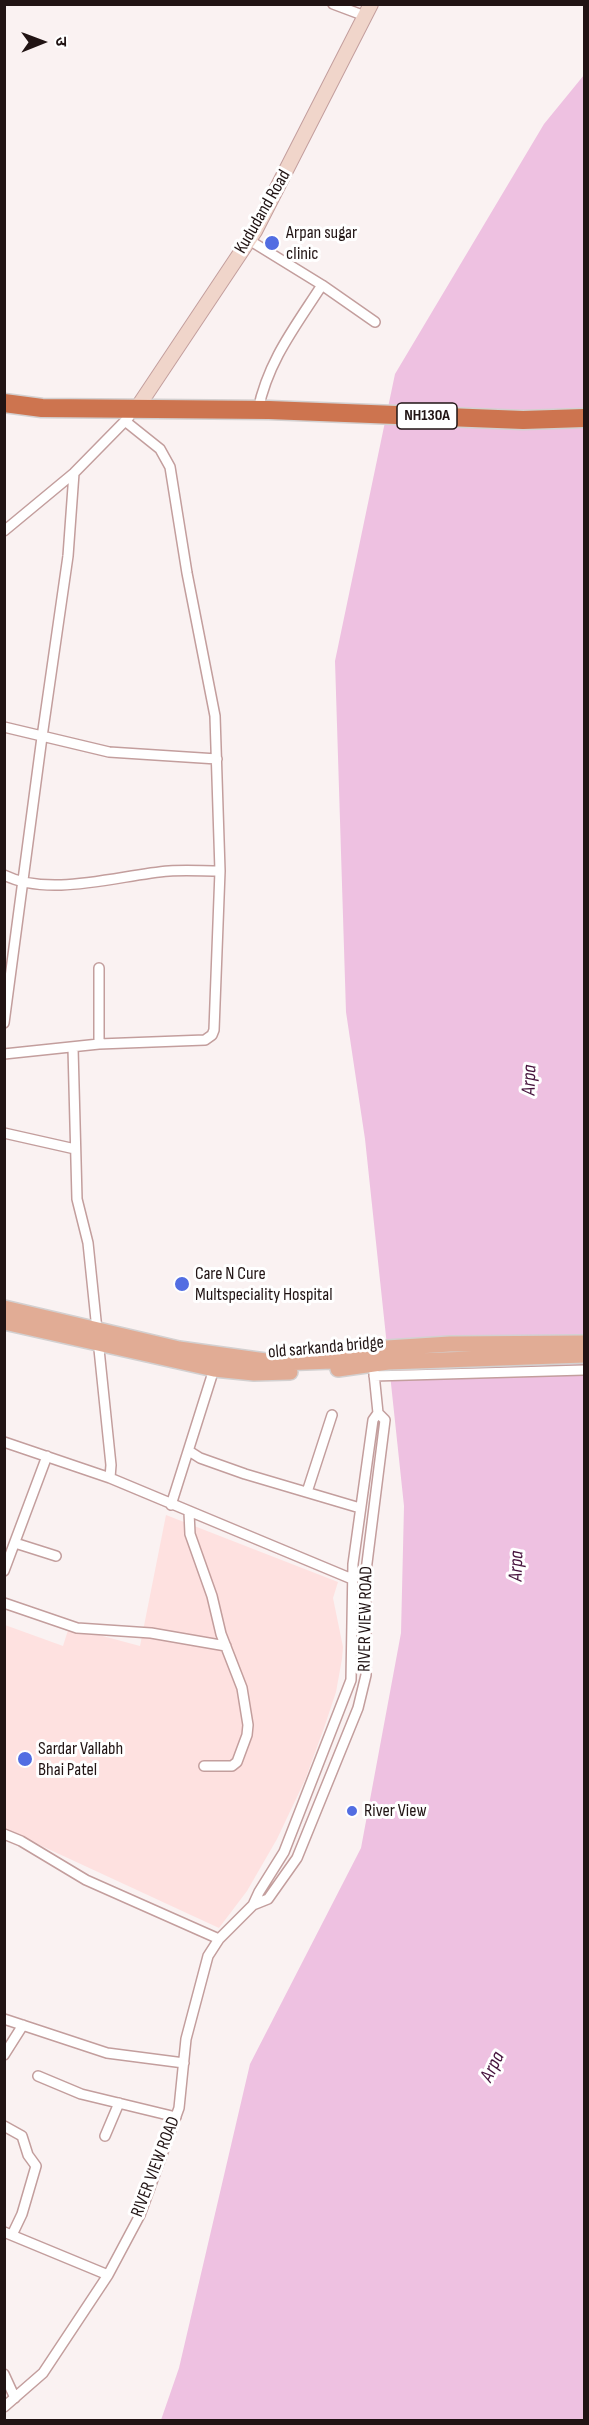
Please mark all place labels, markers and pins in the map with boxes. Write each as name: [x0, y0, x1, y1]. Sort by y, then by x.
place label: Arpan sugar clinic: [286, 222, 357, 264]
marker: Arpan sugar clinic: [263, 234, 281, 252]
place label: Care N Cure Multspeciality Hospital: [195, 1263, 333, 1306]
marker: Care N Cure Multspeciality Hospital: [173, 1275, 191, 1293]
place label: Sardar Vallabh Bhai Patel: [38, 1738, 123, 1780]
marker: Sardar Vallabh Bhai Patel: [16, 1750, 34, 1768]
place label: River View: [364, 1800, 426, 1822]
marker: River View: [345, 1804, 359, 1818]

